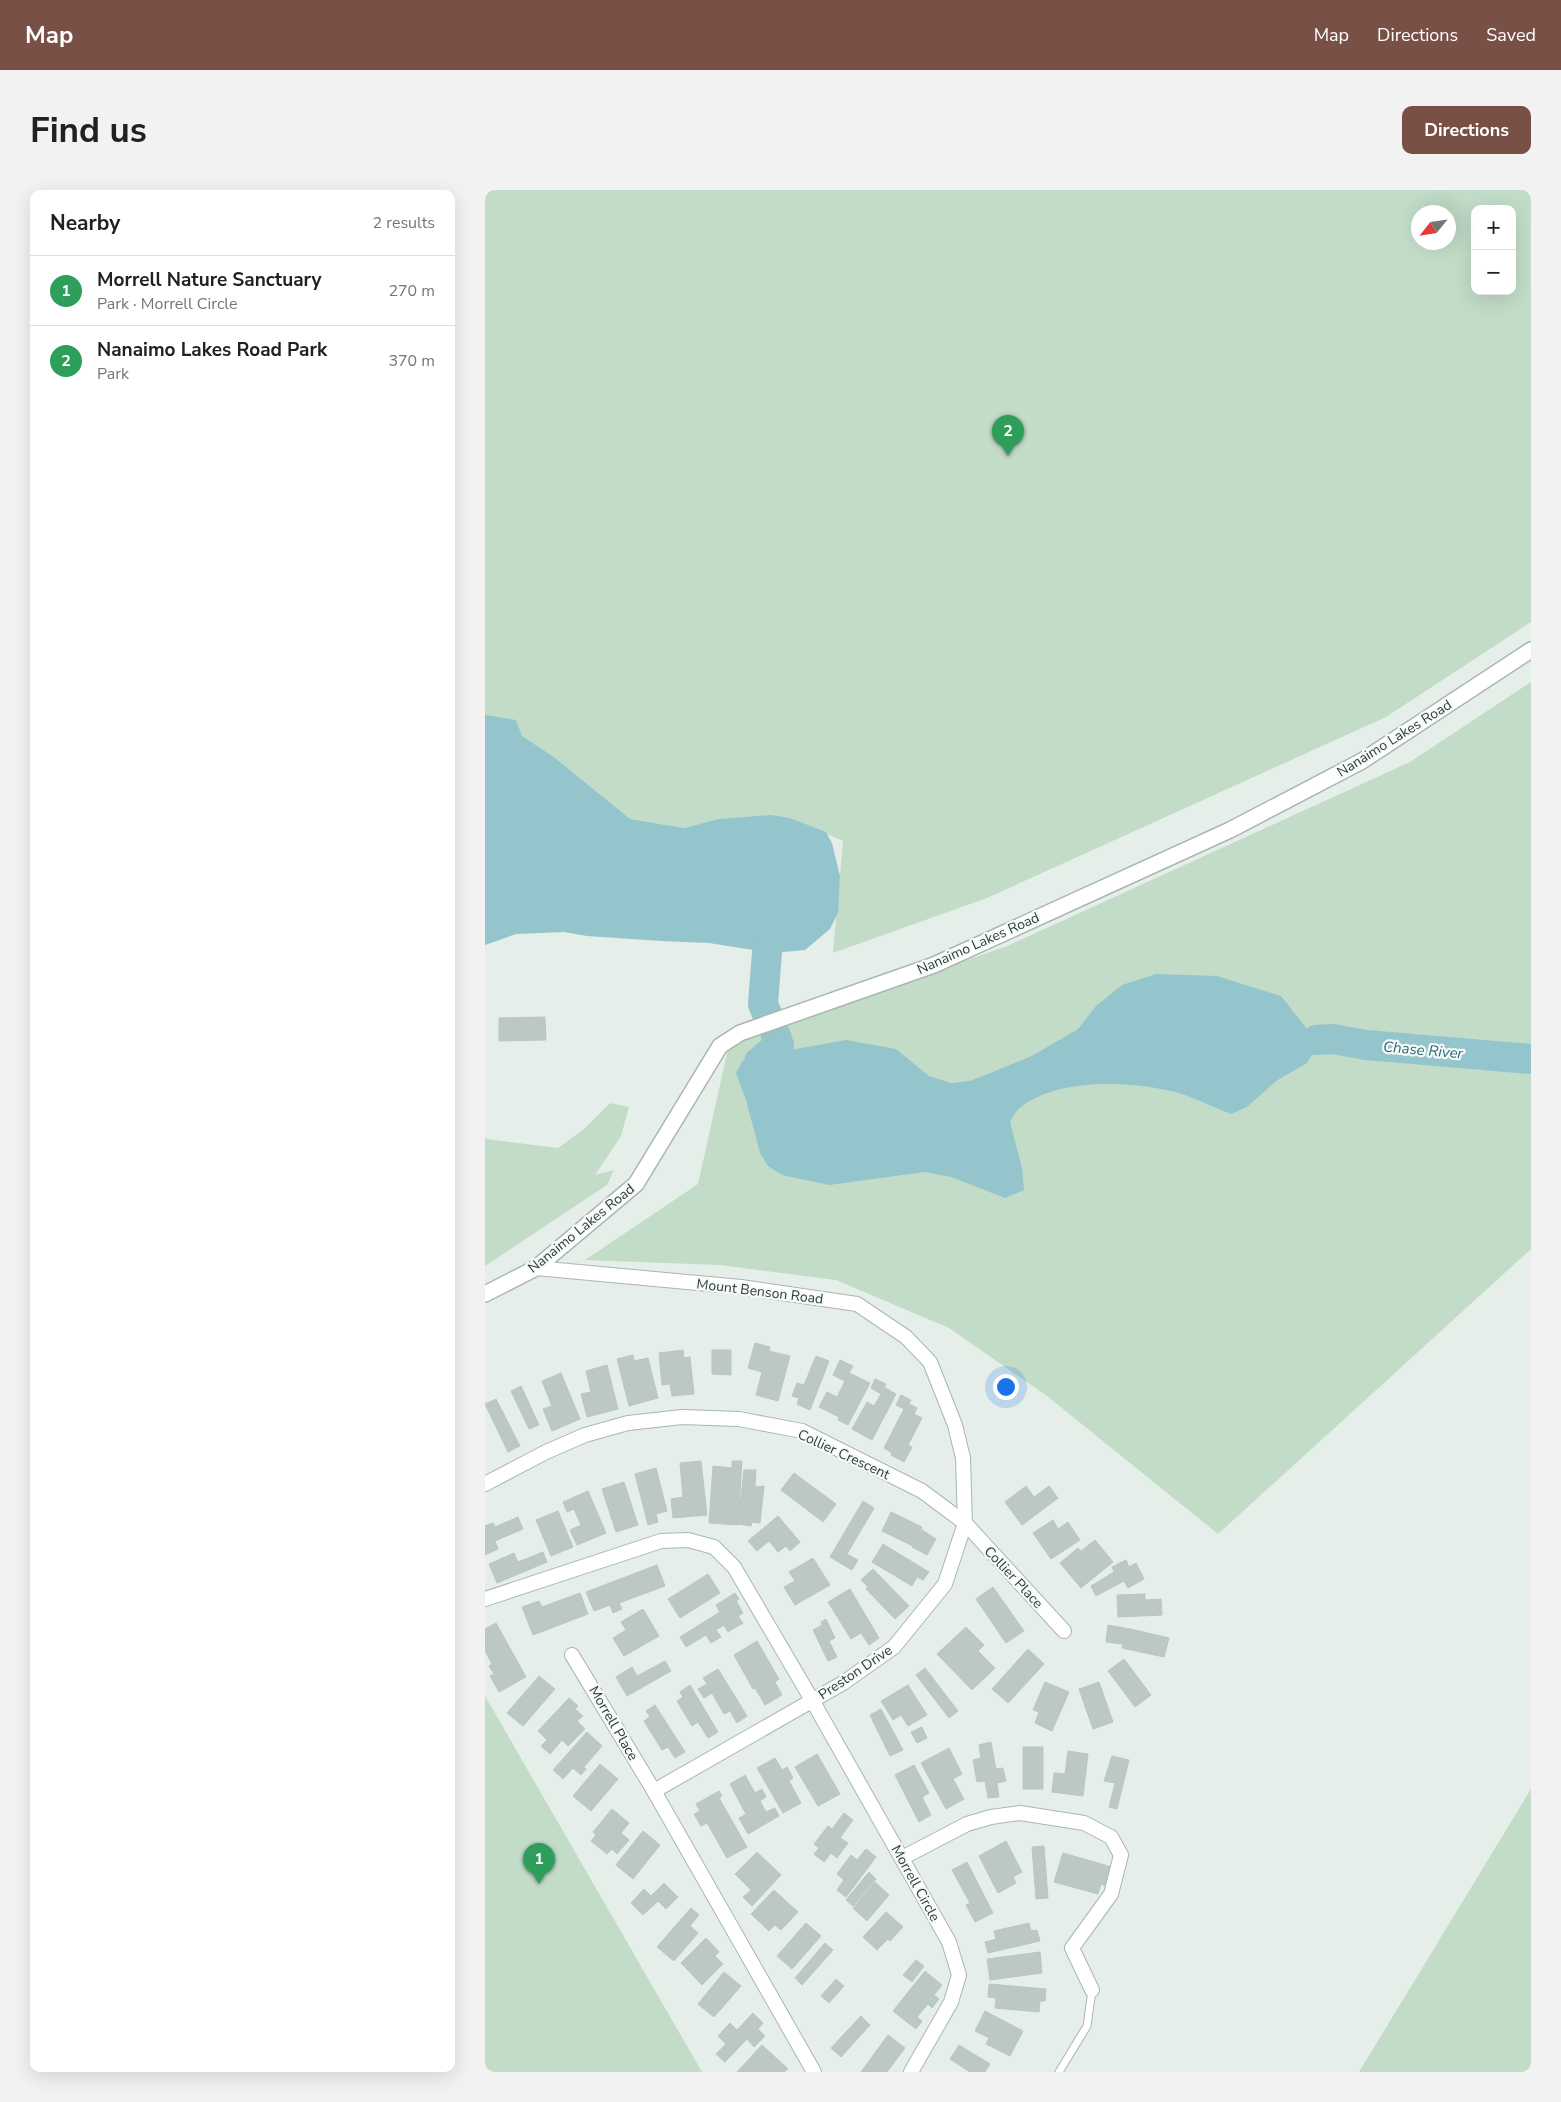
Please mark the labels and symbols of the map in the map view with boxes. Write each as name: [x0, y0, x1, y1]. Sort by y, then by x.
north arrow: [1411, 205, 1456, 250]
pin: 2: [992, 415, 1024, 456]
street label: Nanaimo Lakes Road: [1333, 695, 1455, 781]
street label: Nanaimo Lakes Road: [914, 908, 1042, 979]
water label: Chase River: [1382, 1037, 1464, 1064]
street label: Nanaimo Lakes Road: [524, 1179, 639, 1277]
street label: Mount Benson Road: [695, 1274, 824, 1309]
your location: [993, 1374, 1019, 1400]
street label: Collier Crescent: [795, 1425, 893, 1484]
street label: Collier Place: [980, 1542, 1047, 1613]
street label: Preston Drive: [815, 1641, 896, 1704]
street label: Morrell Place: [585, 1682, 643, 1764]
street label: Morrell Circle: [887, 1842, 944, 1925]
pin: 1: [523, 1843, 555, 1884]

